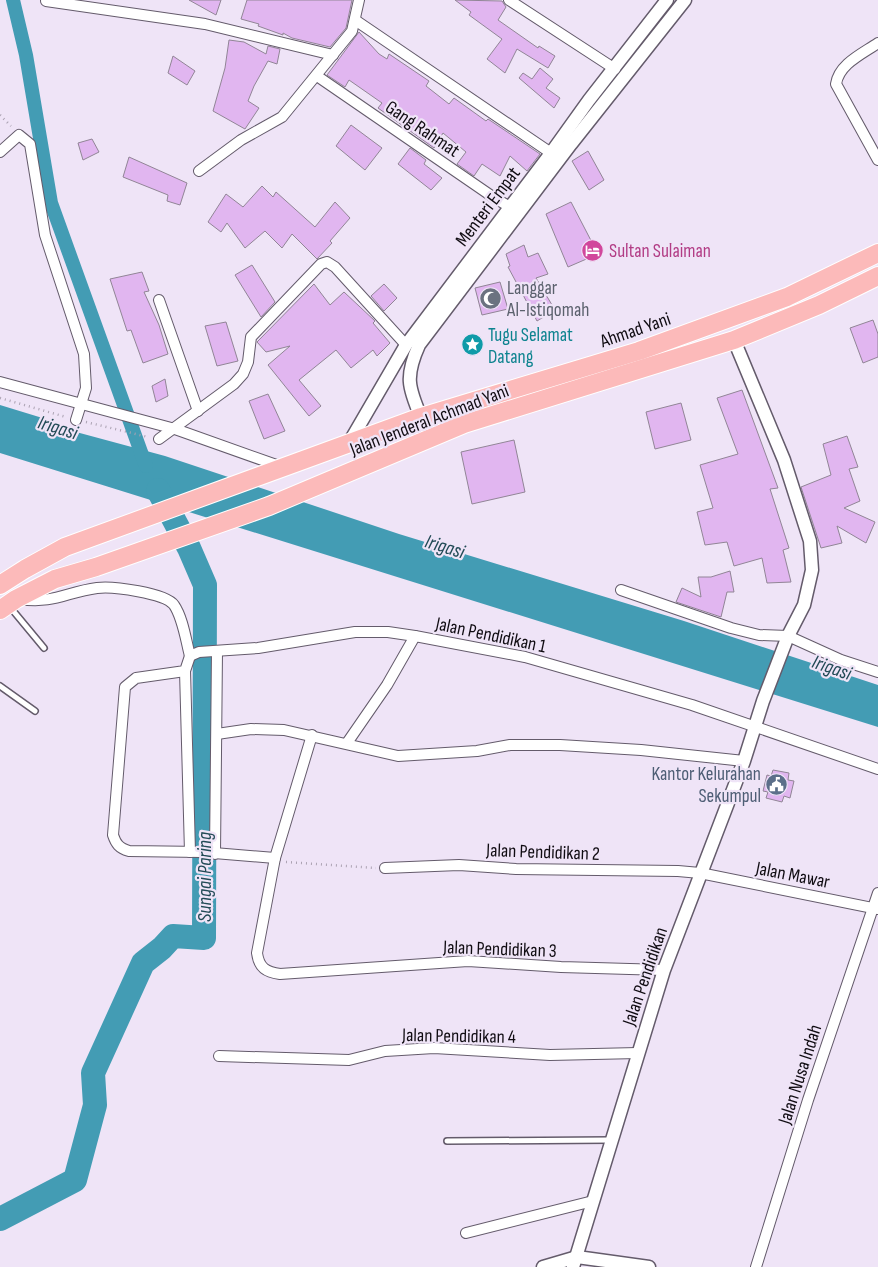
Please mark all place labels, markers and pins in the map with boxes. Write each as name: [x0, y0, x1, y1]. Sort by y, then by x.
hotel icon: Sultan Sulaiman: [581, 238, 605, 262]
place label: Sultan Sulaiman: [609, 240, 711, 263]
place label: Langgar Al-Istiqomah: [506, 277, 589, 322]
mosque icon: Langgar Al-Istiqomah: [479, 286, 503, 310]
place label: Tugu Selamat Datang: [488, 324, 573, 369]
place icon: Tugu Selamat Datang: [460, 333, 484, 357]
place label: Kantor Kelurahan Sekumpul: [652, 763, 761, 808]
public building icon: Kantor Kelurahan Sekumpul: [765, 772, 789, 796]

